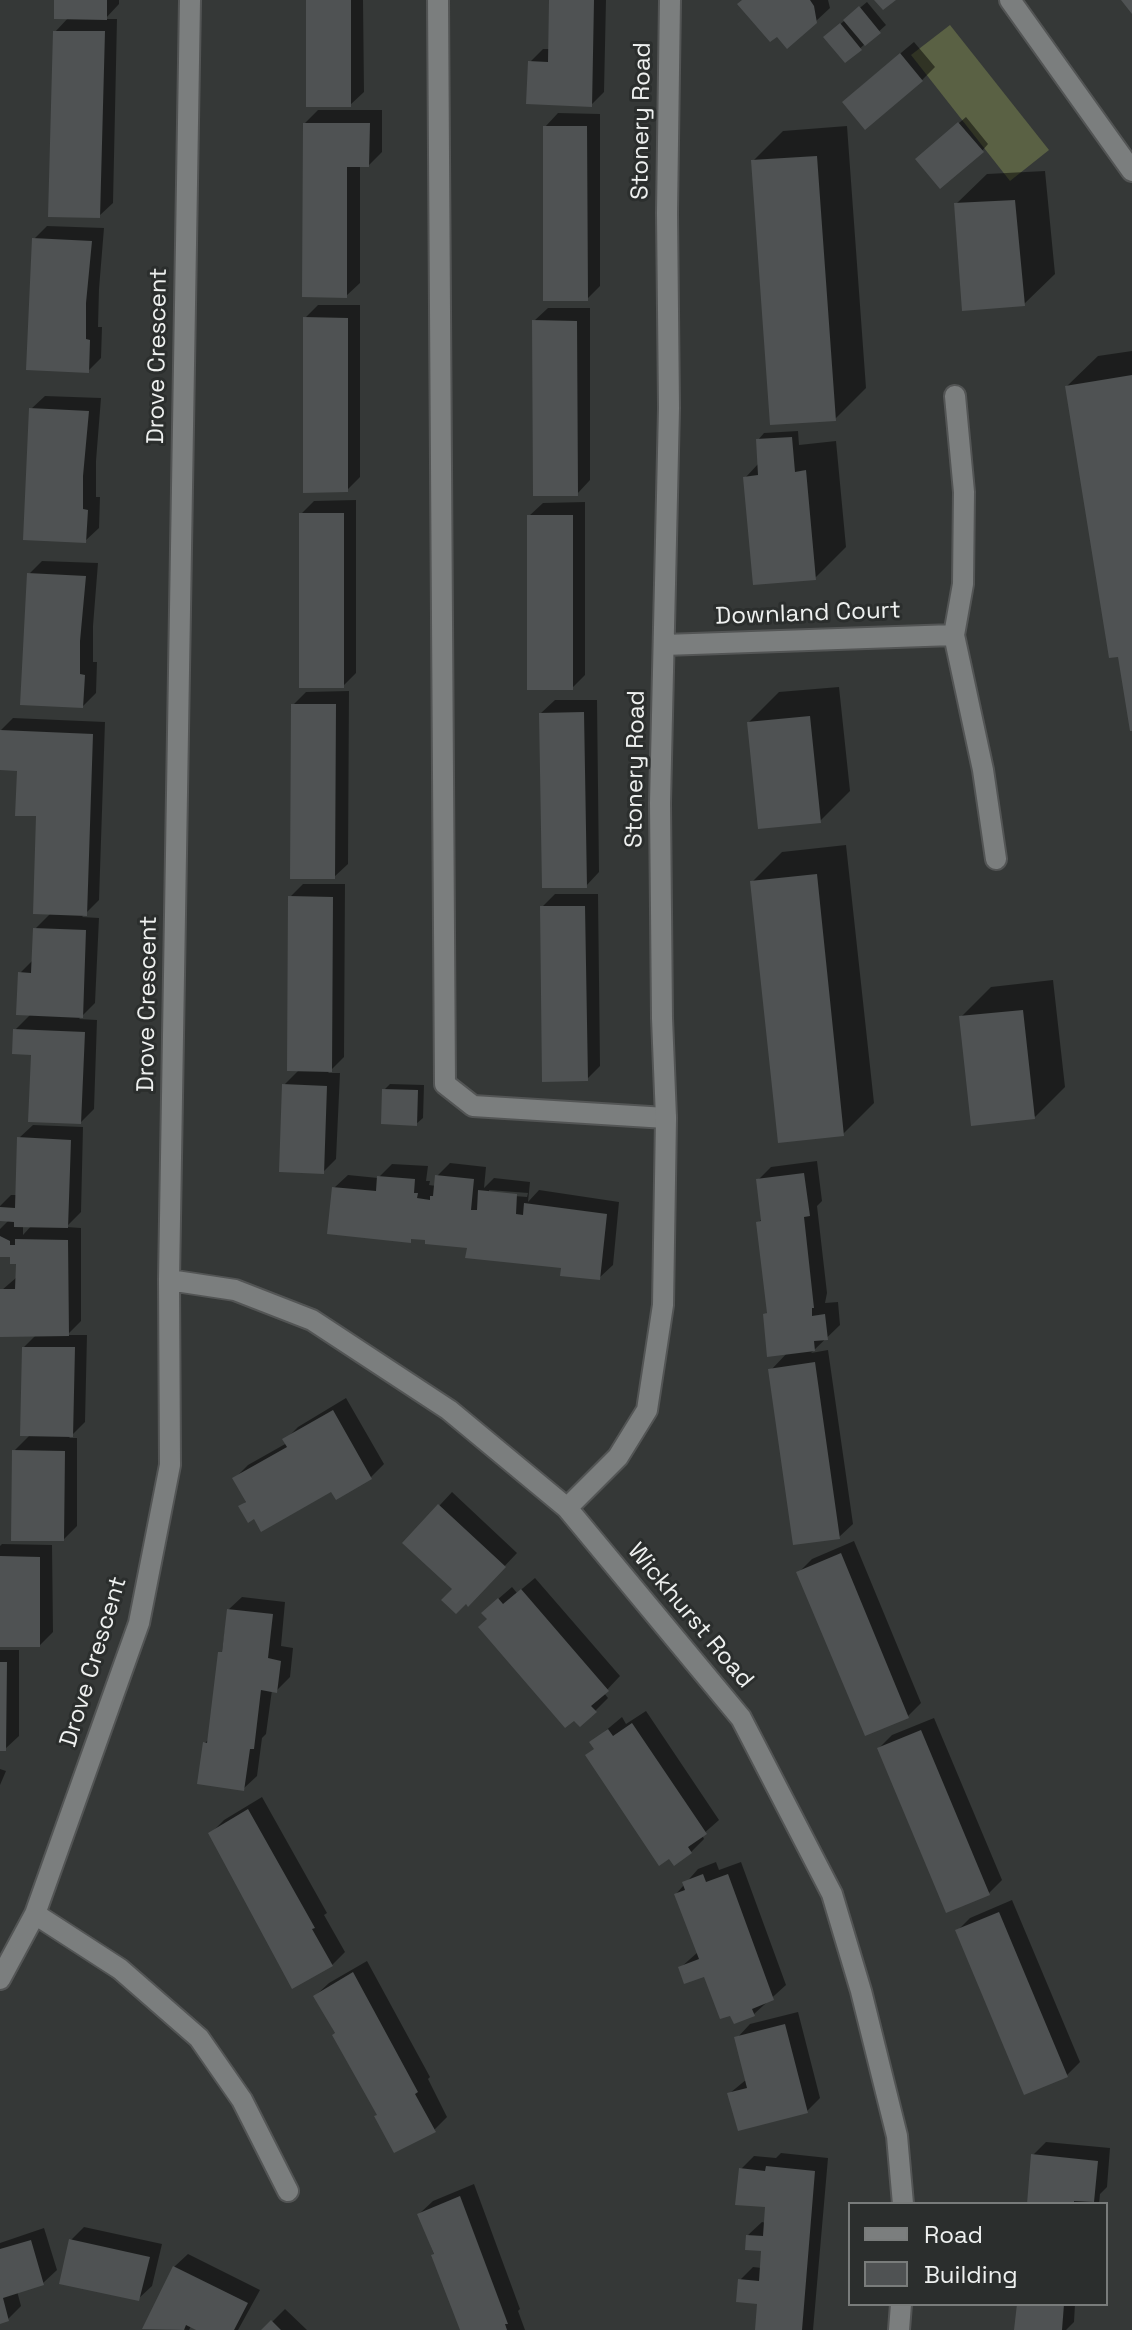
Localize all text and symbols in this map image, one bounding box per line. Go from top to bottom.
street label: Stonery Road [626,42,658,200]
street label: Drove Crescent [142,267,174,445]
street label: Downland Court [715,596,901,632]
street label: Stonery Road [620,690,652,848]
street label: Drove Crescent [132,915,164,1093]
street label: Wickhurst Road [621,1538,759,1694]
street label: Drove Crescent [54,1573,134,1751]
legend [848,2202,1108,2306]
text: Road [924,2219,983,2250]
text: Building [924,2259,1018,2290]

